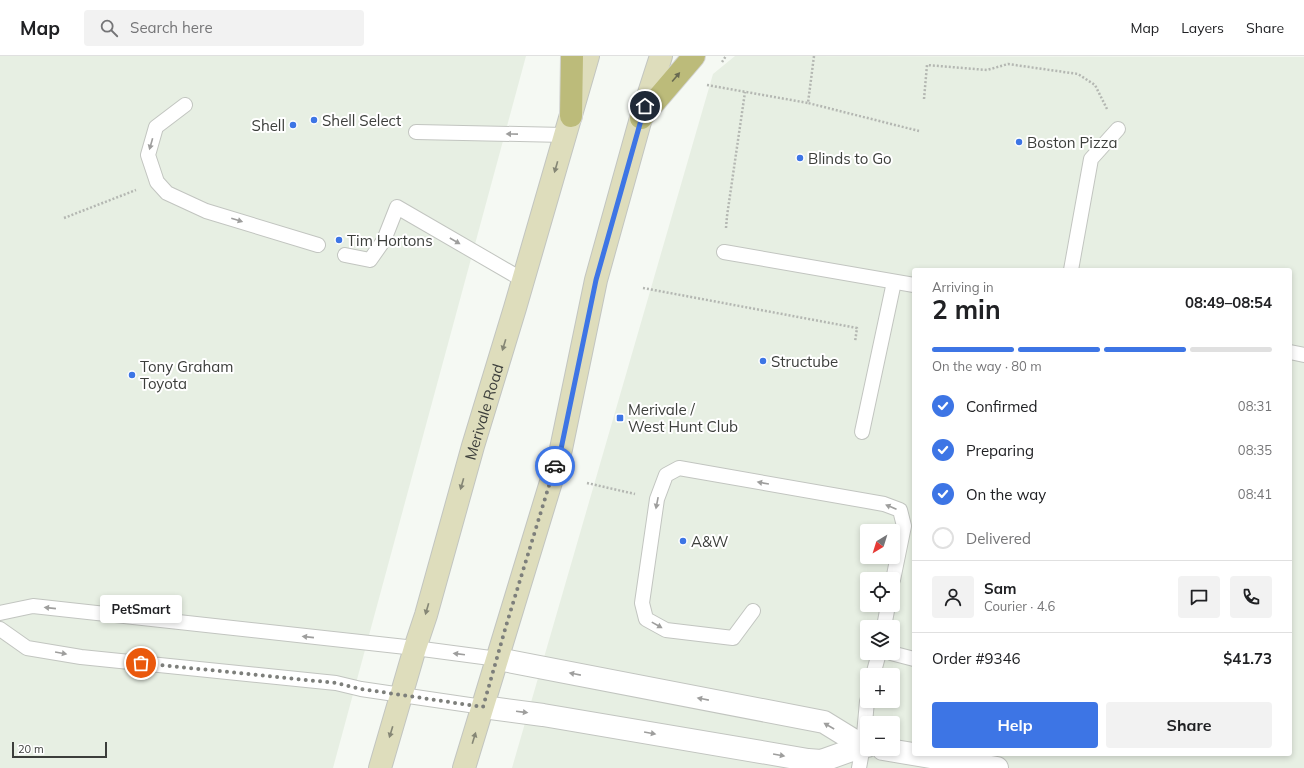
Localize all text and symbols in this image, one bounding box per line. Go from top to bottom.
search box [84,10,364,46]
text: Map [20,16,60,40]
icon: search [98,17,120,39]
text: Search here [130,18,213,37]
text: Map [1130,19,1159,37]
text: Layers [1181,19,1224,37]
text: Share [1246,19,1284,37]
one-way arrow [671,72,680,83]
pin [628,89,662,123]
icon: home [634,95,656,117]
place label: Shell Select [322,111,401,130]
marker: Shell Select [309,115,319,125]
place label: Shell [252,116,285,135]
marker: Shell [288,120,298,130]
one-way arrow [505,131,518,137]
place label: Boston Pizza [1027,133,1117,152]
one-way arrow [148,137,154,150]
marker: Boston Pizza [1014,137,1024,147]
place label: Blinds to Go [808,149,892,168]
marker: Blinds to Go [795,153,805,163]
one-way arrow [553,161,559,173]
one-way arrow [231,217,243,223]
place label: Tim Hortons [347,231,433,250]
marker: Tim Hortons [334,235,344,245]
one-way arrow [449,237,461,244]
text: Arriving in [932,279,994,295]
text: 2 min [932,293,1001,326]
text: 08:49–08:54 [1185,293,1272,312]
one-way arrow [501,340,507,352]
place label: Structube [771,352,838,371]
marker: Structube [758,356,768,366]
place label: Tony Graham Toyota [140,357,233,393]
text: On the way · 80 m [932,358,1042,374]
street label: Merivale Road [460,361,507,462]
marker: Tony Graham Toyota [127,370,137,380]
icon: check [932,395,954,417]
text: Confirmed [966,397,1037,416]
text: 08:31 [1238,398,1272,414]
place label: Merivale / West Hunt Club [628,400,738,436]
marker: Merivale / West Hunt Club [615,413,625,423]
icon: check [932,439,954,461]
text: Preparing [966,441,1034,460]
text: 08:35 [1238,442,1272,458]
courier [535,446,575,486]
icon: car [544,455,566,477]
one-way arrow [459,478,465,490]
one-way arrow [757,479,769,485]
icon: check [932,483,954,505]
text: On the way [966,485,1046,504]
text: 08:41 [1238,486,1272,502]
one-way arrow [653,497,659,509]
one-way arrow [884,503,896,509]
north arrow [860,524,900,564]
map controls [860,524,900,756]
text: Delivered [966,529,1031,548]
place label: A&W [691,532,729,551]
marker: A&W [678,536,688,546]
button: locate [860,572,900,612]
button: person [932,576,974,618]
button: chat [1178,576,1220,618]
button: phone [1230,576,1272,618]
text: Sam [984,579,1016,598]
callout: PetSmart [100,595,182,623]
text: Courier · 4.6 [984,598,1055,614]
text: PetSmart [112,601,170,617]
one-way arrow [424,603,430,615]
one-way arrow [44,605,56,611]
button: layers [860,620,900,660]
one-way arrow [651,622,663,629]
one-way arrow [302,633,314,640]
pin [124,646,158,680]
text: Order #9346 [932,649,1020,668]
text: $41.73 [1223,649,1272,668]
one-way arrow [55,651,67,657]
one-way arrow [453,651,465,657]
icon: bag [130,652,152,674]
button: + [860,668,900,708]
one-way arrow [569,671,581,677]
one-way arrow [696,695,709,701]
button: Help [932,702,1098,748]
button: Share [1106,702,1272,748]
one-way arrow [516,709,528,715]
button: − [860,716,900,756]
one-way arrow [823,722,835,729]
one-way arrow [388,726,394,738]
one-way arrow [644,730,656,736]
one-way arrow [471,731,477,743]
scale bar [12,740,107,759]
text: 20 m [18,742,44,756]
one-way arrow [772,752,785,758]

